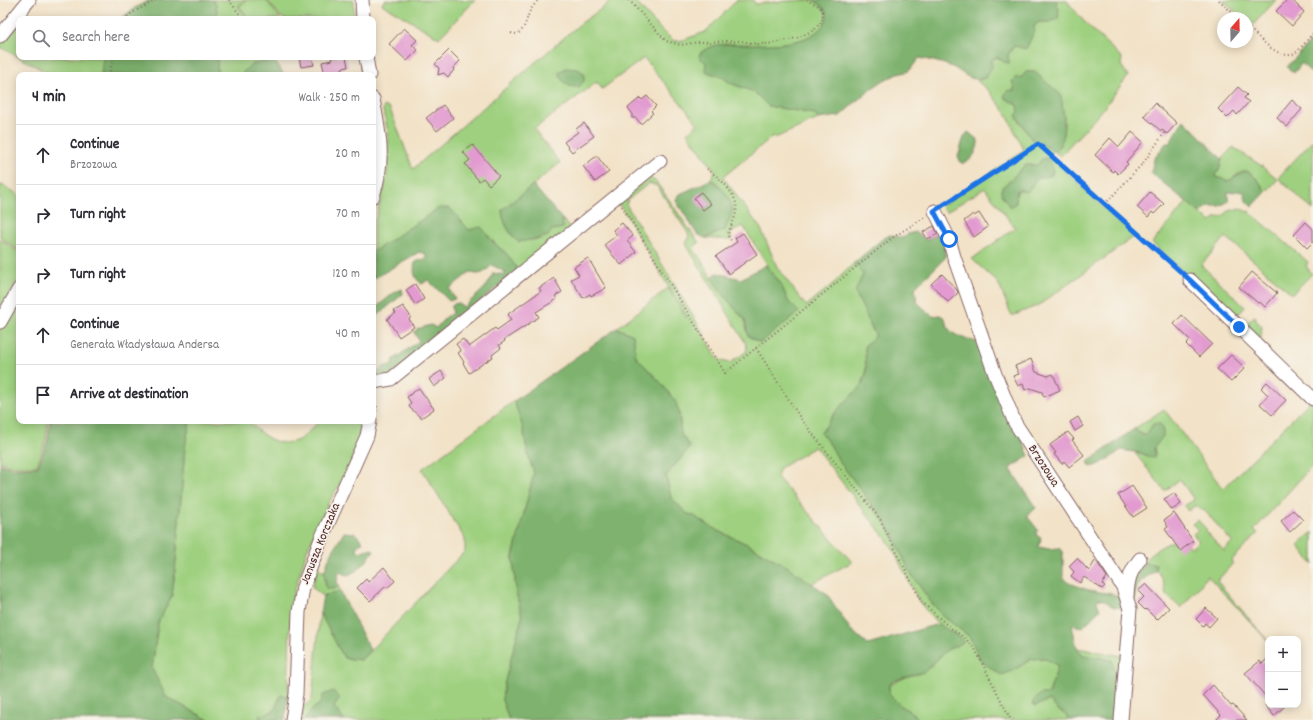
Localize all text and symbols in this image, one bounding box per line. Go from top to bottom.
north arrow [1217,12,1253,48]
search box [16,16,376,60]
icon: search [30,27,52,49]
text: Search here [62,27,130,49]
text: 4 min [32,86,66,110]
text: Walk · 250 m [298,89,360,108]
text: Continue [70,134,119,156]
icon: ahead [32,144,54,166]
text: 20 m [335,145,360,164]
text: Brzozowa [70,156,117,175]
icon: right [32,204,54,226]
text: Turn right [70,204,126,226]
text: 70 m [336,205,360,224]
route start [940,230,958,248]
icon: right [32,264,54,286]
text: Turn right [70,264,126,286]
text: 120 m [332,265,360,284]
text: Continue [70,314,119,336]
route end [1230,318,1248,336]
icon: ahead [32,324,54,346]
text: 40 m [336,325,360,344]
text: Generała Władysława Andersa [70,336,219,355]
icon: arrive [32,384,54,406]
text: Arrive at destination [70,384,188,406]
street label: Brzozowa [1022,441,1064,492]
street label: Janusza Korczaka [296,500,346,588]
map controls [1265,636,1301,708]
button: + [1265,636,1301,672]
button: − [1265,672,1301,708]

